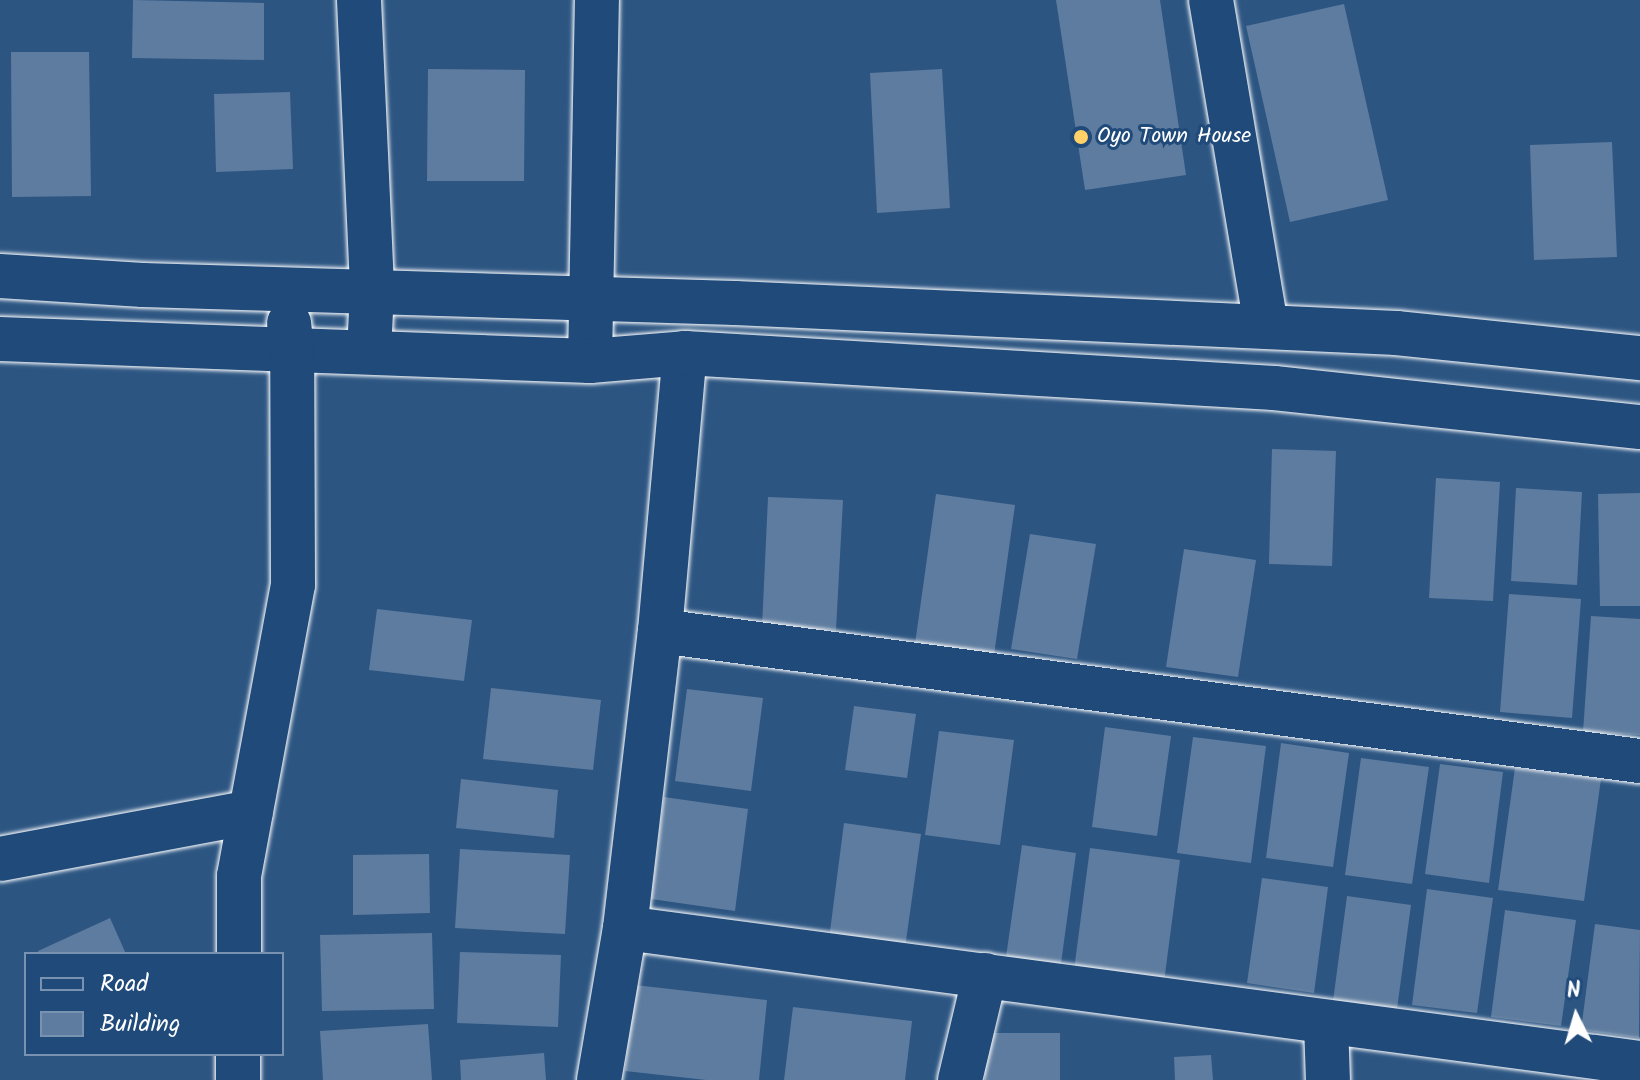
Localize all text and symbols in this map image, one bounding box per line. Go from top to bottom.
place label: Oyo Town House [1097,124,1251,150]
marker: Oyo Town House [1072,128,1090,146]
legend [24,952,284,1056]
text: Road [100,965,148,1004]
text: N [1565,974,1582,1010]
north arrow [1536,976,1616,1056]
text: Building [100,1005,180,1044]

